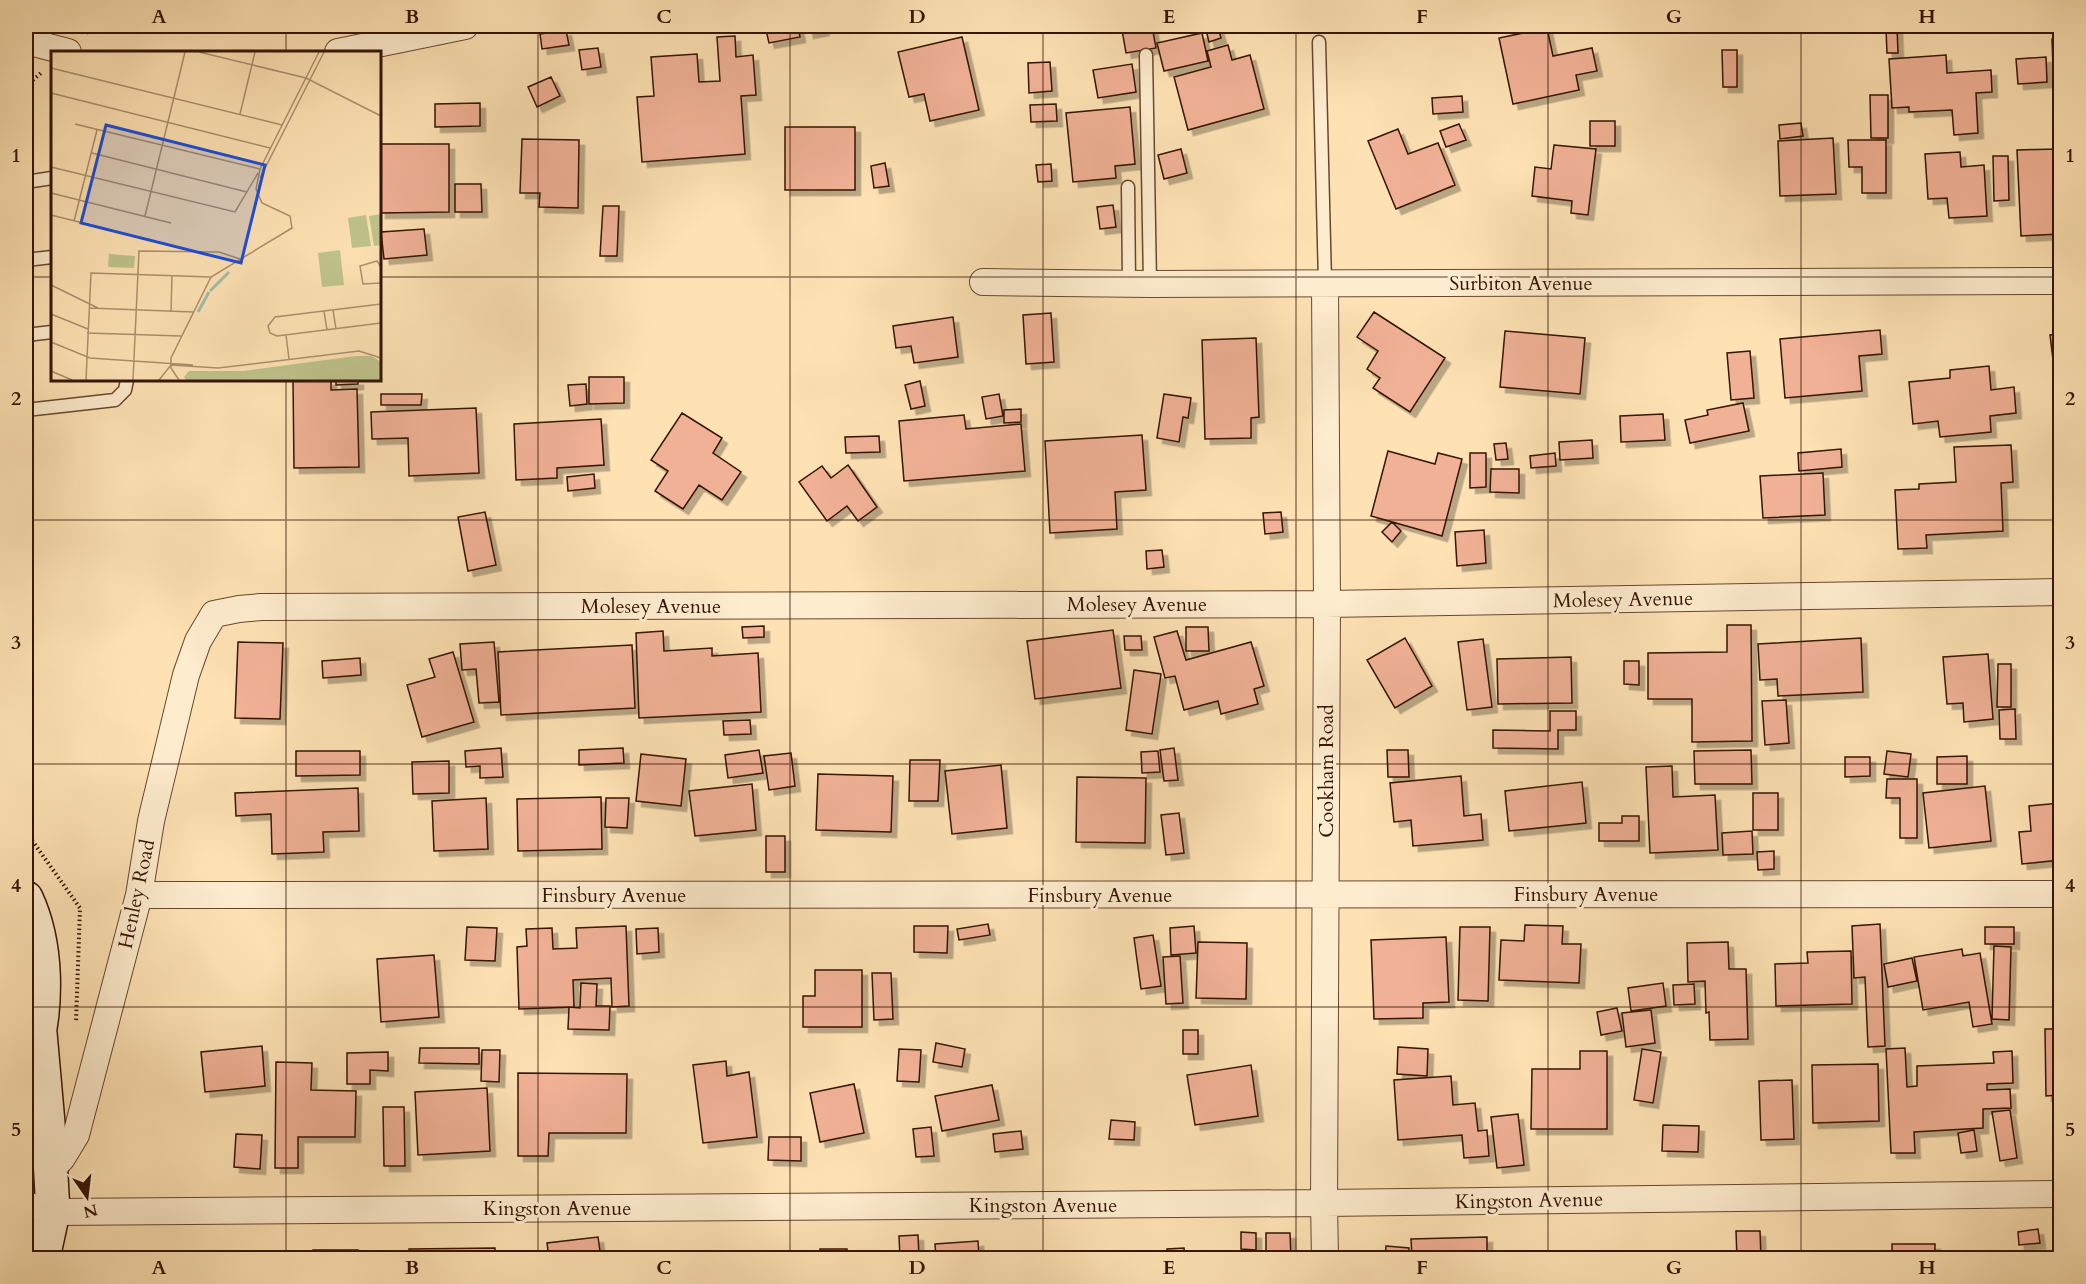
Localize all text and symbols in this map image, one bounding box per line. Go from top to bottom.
text: A [151,3,167,30]
text: B [405,3,419,30]
text: C [656,3,672,30]
text: D [908,3,926,30]
text: E [1163,3,1175,30]
text: F [1416,3,1428,30]
text: G [1666,3,1682,30]
text: H [1918,3,1936,30]
inset map [51,51,381,381]
text: 1 [11,142,21,169]
text: 1 [2065,142,2075,169]
street label: Surbiton Avenue [1449,270,1593,297]
text: 2 [11,385,21,412]
text: 2 [2065,385,2075,412]
street label: Molesey Avenue [1553,585,1693,614]
street label: Molesey Avenue [1067,591,1207,618]
street label: Molesey Avenue [581,593,721,620]
text: 3 [11,629,21,656]
text: 3 [2065,629,2075,656]
street label: Cookham Road [1313,704,1340,838]
street label: Henley Road [112,837,161,951]
text: 4 [11,872,21,899]
text: 4 [2065,872,2075,899]
street label: Finsbury Avenue [1514,881,1658,908]
street label: Finsbury Avenue [542,882,686,909]
street label: Finsbury Avenue [1028,882,1172,909]
text: 5 [11,1116,21,1143]
text: 5 [2065,1116,2075,1143]
north arrow [57,1167,117,1227]
street label: Kingston Avenue [1455,1186,1603,1215]
street label: Kingston Avenue [969,1192,1117,1219]
street label: Kingston Avenue [483,1195,631,1222]
text: N [81,1198,100,1223]
text: A [151,1254,167,1281]
text: B [405,1254,419,1281]
text: C [656,1254,672,1281]
text: D [908,1254,926,1281]
text: E [1163,1254,1175,1281]
text: F [1416,1254,1428,1281]
text: G [1666,1254,1682,1281]
text: H [1918,1254,1936,1281]

